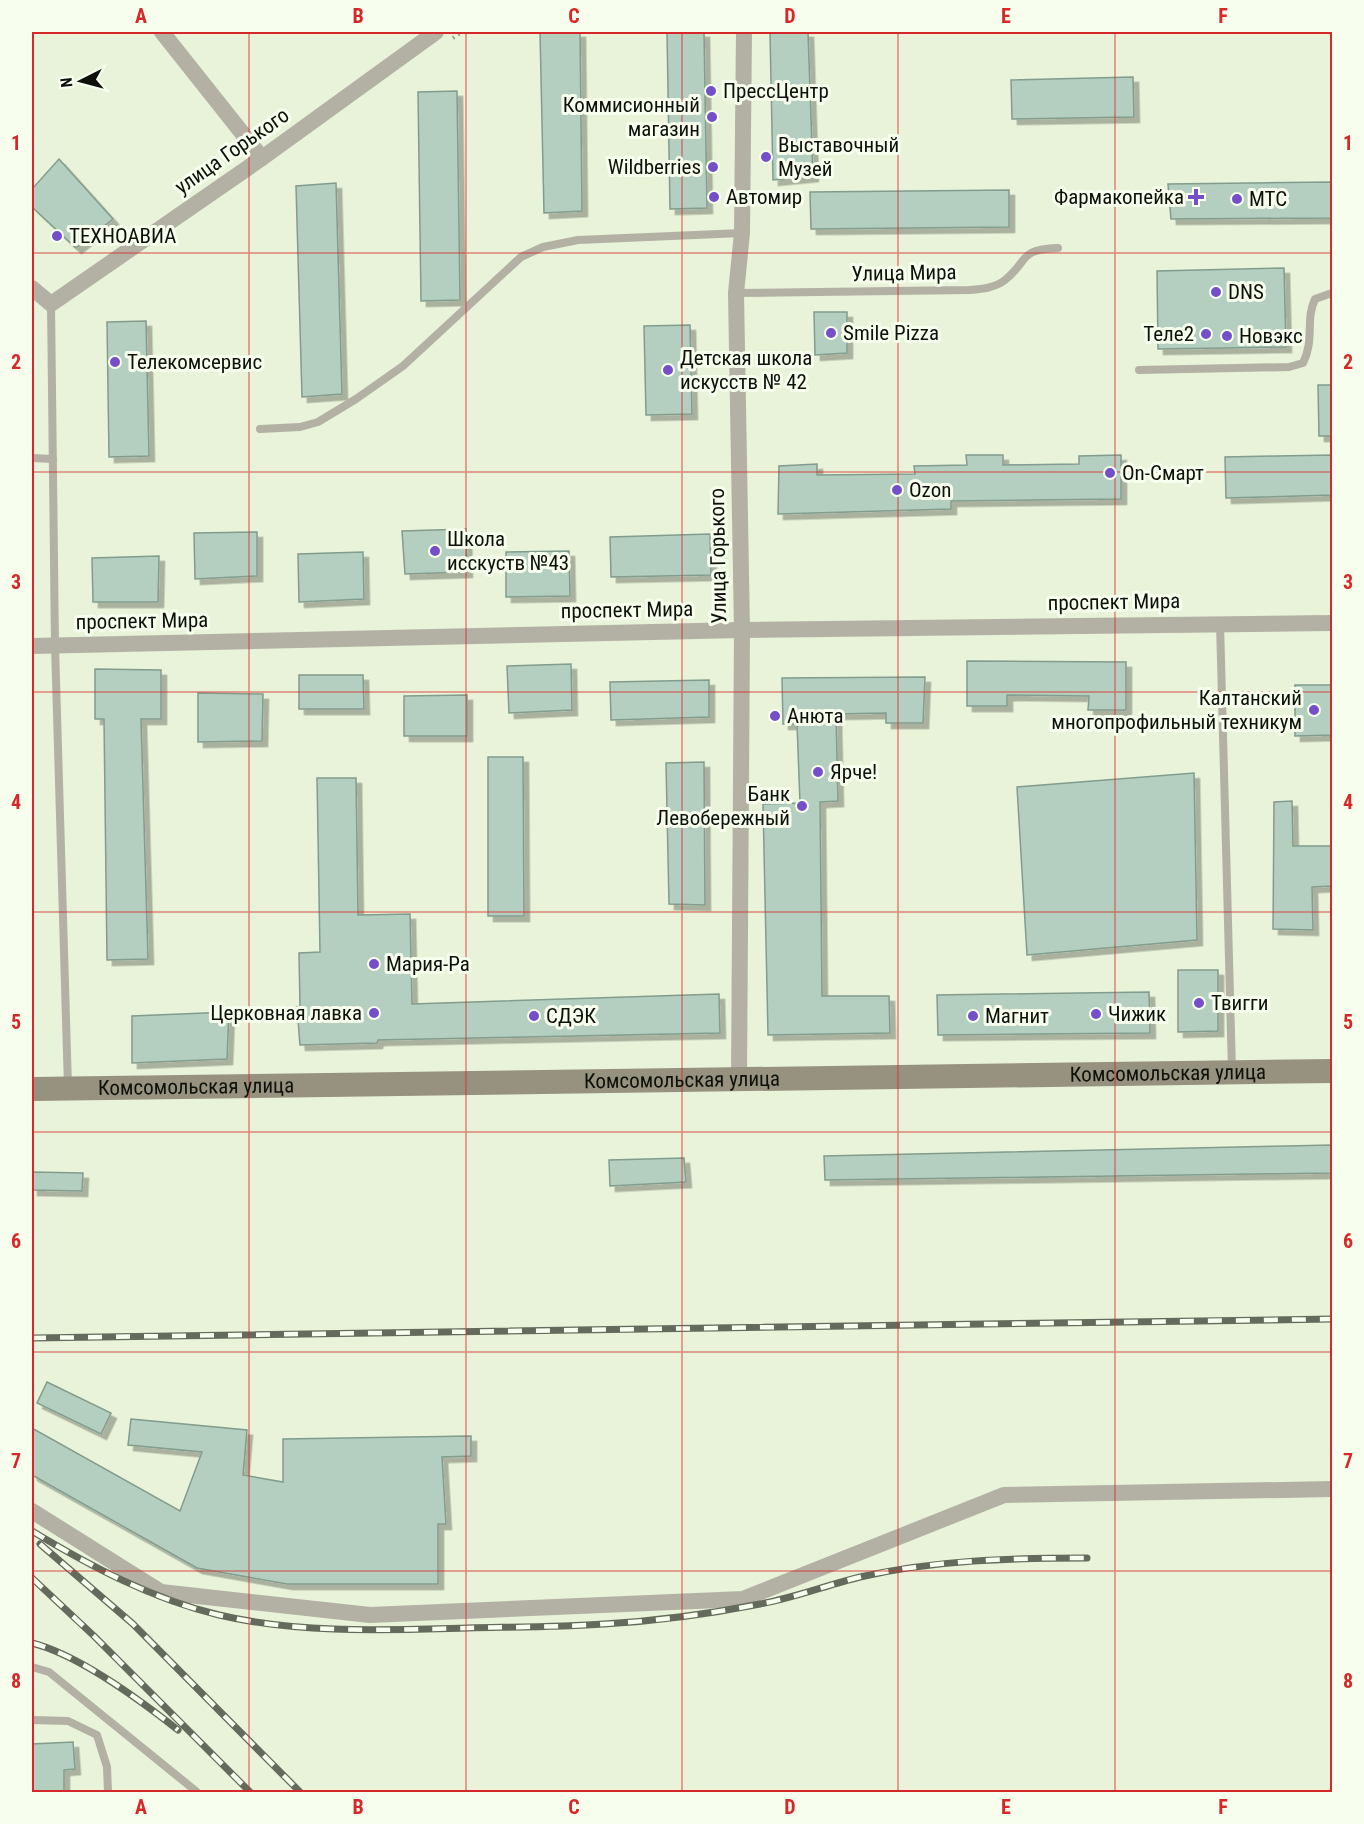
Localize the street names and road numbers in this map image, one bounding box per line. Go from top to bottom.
street label: улица Горького [170,103,294,199]
street label: Улица Мира [851,260,957,286]
street label: Улица Горького [705,488,731,624]
street label: проспект Мира [1047,589,1181,615]
street label: проспект Мира [560,597,694,623]
street label: проспект Мира [75,608,209,634]
street label: Комсомольская улица [1070,1060,1266,1087]
street label: Комсомольская улица [584,1067,780,1093]
street label: Комсомольская улица [98,1073,294,1100]

